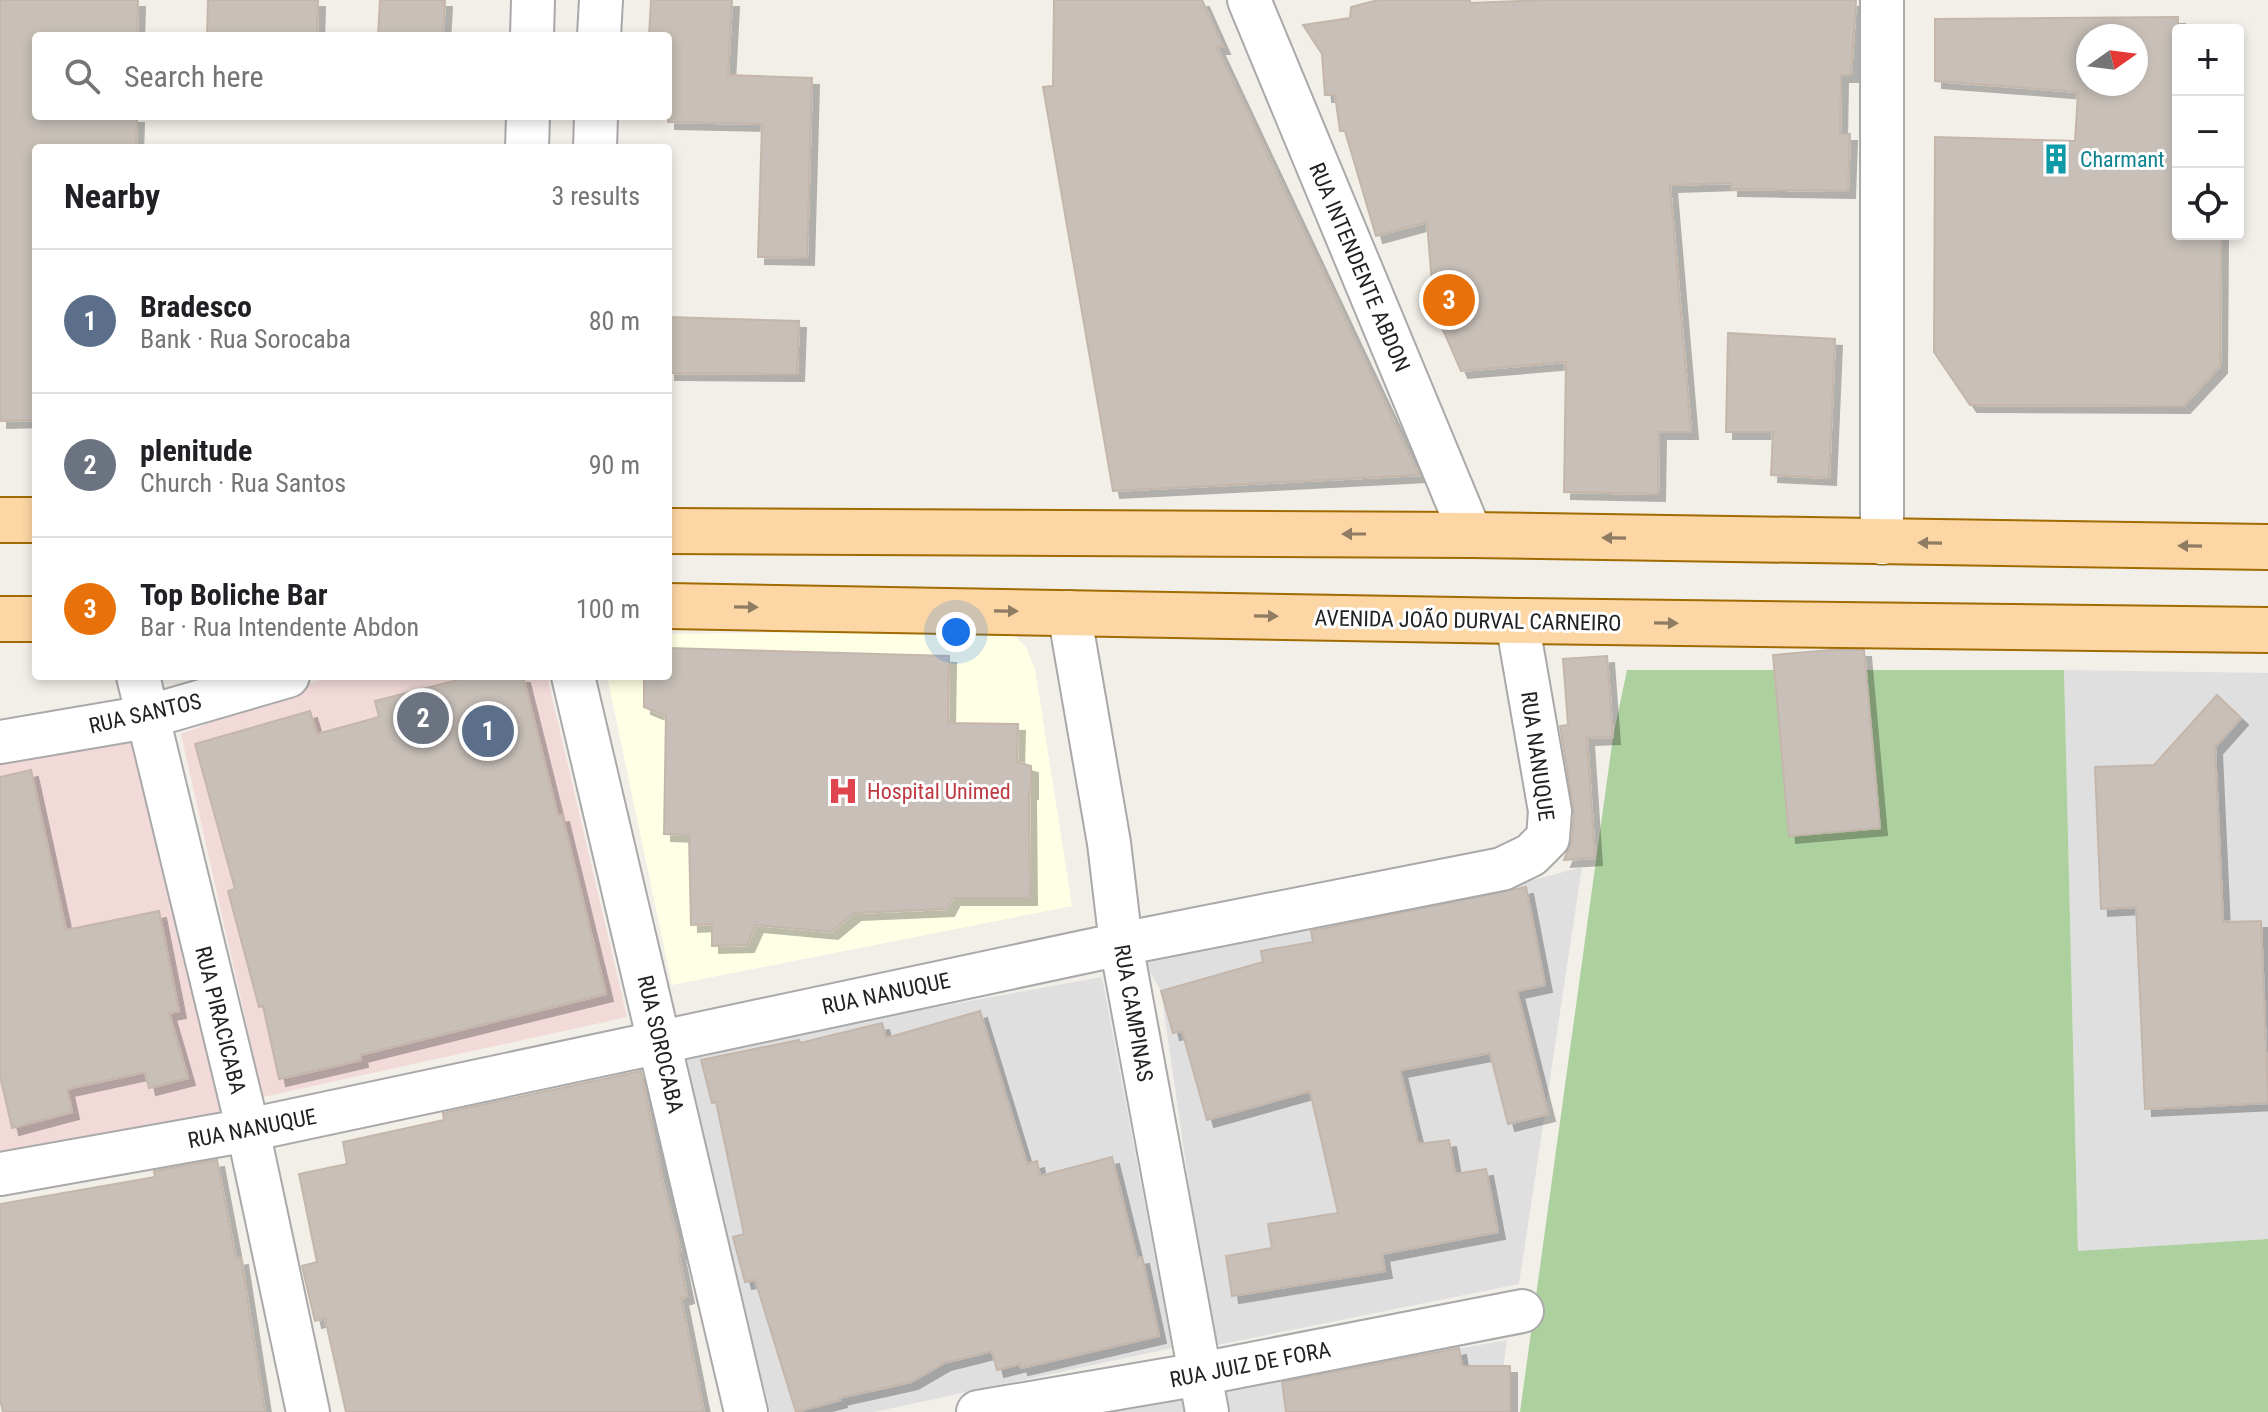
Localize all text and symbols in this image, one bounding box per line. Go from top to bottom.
north arrow [2076,24,2148,96]
map controls [2172,24,2244,240]
button: + [2172,24,2244,96]
search box [32,32,672,120]
icon: search [60,54,104,98]
text: Search here [124,59,264,94]
button: − [2172,96,2244,168]
building icon: Charmant [2039,142,2073,176]
place label: Charmant [2080,147,2165,172]
street label: RUA INTENDENTE ABDON [1304,159,1415,376]
button: locate [2172,168,2244,240]
text: Nearby [64,176,160,216]
text: 3 results [551,181,640,211]
pin: 3 [1423,270,1475,330]
text: Bradesco [140,289,252,324]
text: 1 [83,306,97,336]
text: 80 m [589,306,640,336]
text: Bank · Rua Sorocaba [140,324,351,354]
text: plenitude [140,433,252,468]
text: 2 [83,450,97,480]
text: 90 m [589,450,640,480]
text: Church · Rua Santos [140,468,346,498]
one-way arrow [1341,528,1366,540]
one-way arrow [1601,531,1626,544]
one-way arrow [1917,537,1942,549]
one-way arrow [2177,540,2202,552]
text: Top Boliche Bar [140,577,328,612]
text: 3 [83,594,97,624]
text: 100 m [576,594,640,624]
one-way arrow [734,601,759,613]
one-way arrow [994,605,1019,617]
street label: AVENIDA JOÃO DURVAL CARNEIRO [1314,605,1621,636]
one-way arrow [1254,610,1279,622]
text: Bar · Rua Intendente Abdon [140,612,419,642]
your location [936,612,976,652]
one-way arrow [1654,617,1679,629]
street label: RUA SANTOS [86,688,204,739]
pin: 2 [397,688,449,748]
street label: RUA NANUQUE [1516,690,1559,823]
pin: 1 [462,701,514,761]
hospital icon: Hospital Unimed [826,774,860,808]
place label: Hospital Unimed [867,779,1011,804]
street label: RUA CAMPINAS [1109,943,1158,1084]
street label: RUA PIRACICABA [190,944,251,1097]
street label: RUA NANUQUE [820,968,953,1019]
street label: RUA SOROCABA [632,973,689,1116]
street label: RUA NANUQUE [186,1104,319,1153]
street label: RUA JUIZ DE FORA [1168,1337,1333,1392]

